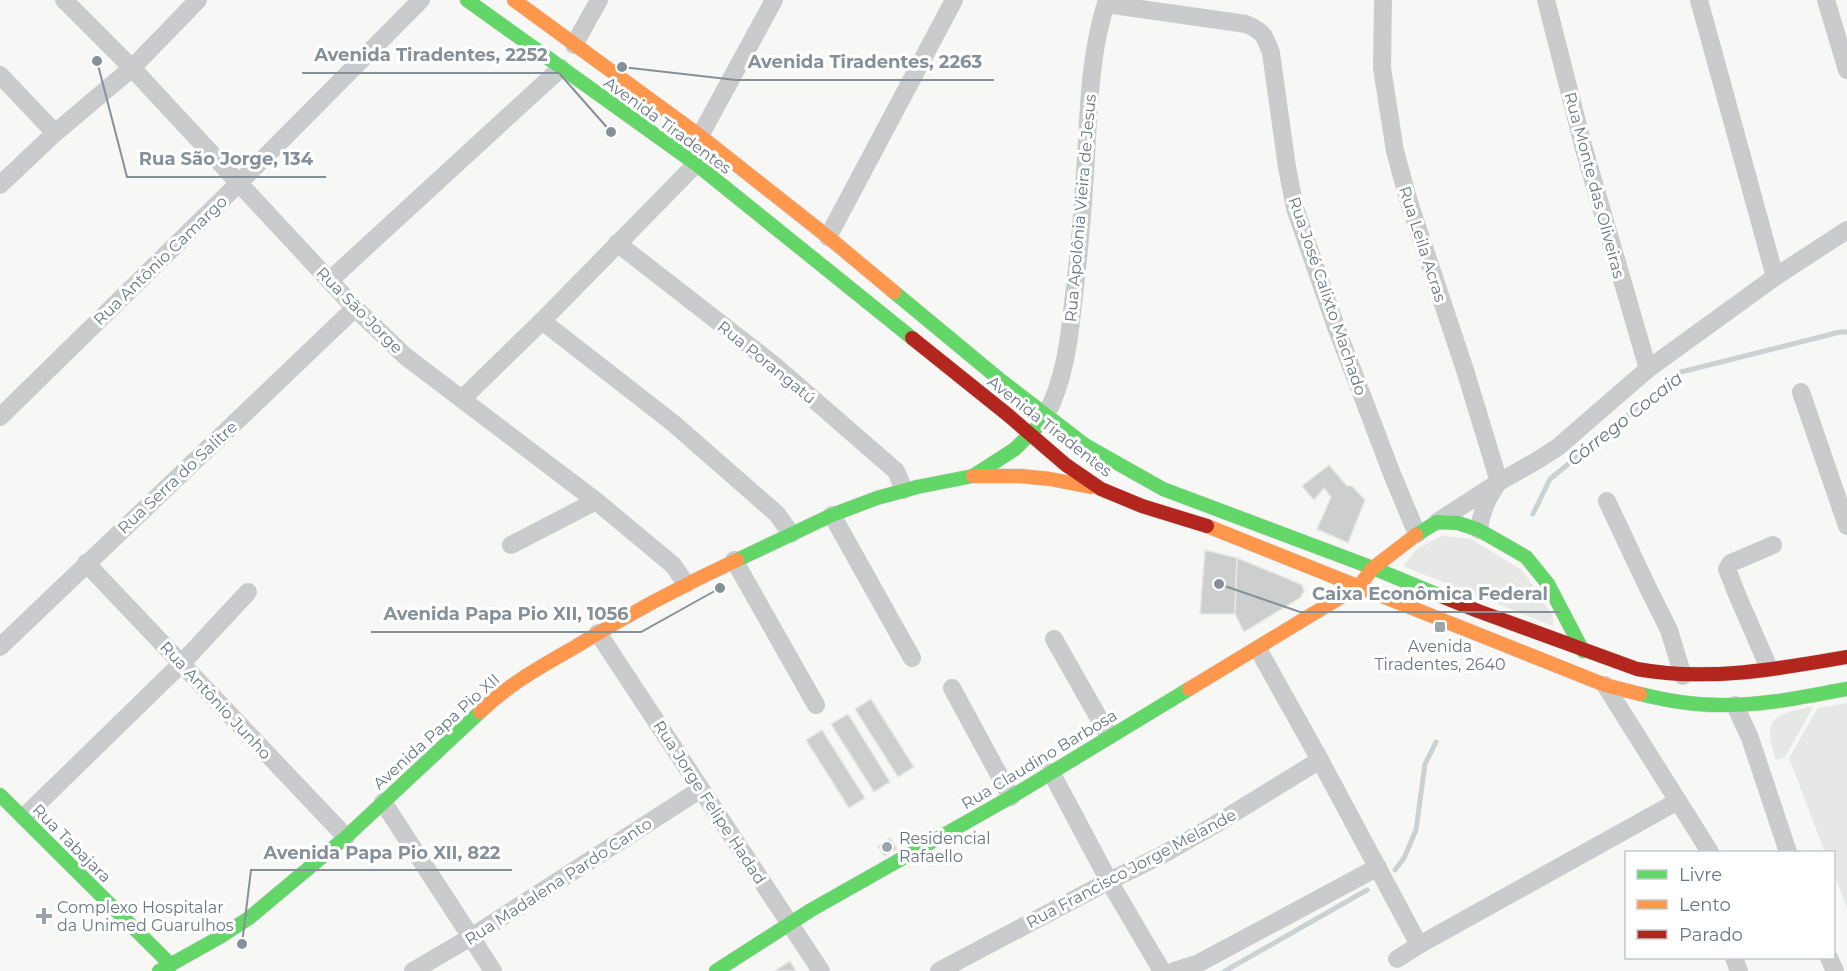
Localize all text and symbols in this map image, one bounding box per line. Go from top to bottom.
callout: Avenida Tiradentes, 2252 [302,37,559,73]
text: Avenida Tiradentes, 2252 [313,44,548,66]
callout: Avenida Tiradentes, 2263 [736,44,994,80]
text: Avenida Tiradentes, 2263 [747,51,982,73]
street label: Avenida Tiradentes [600,73,735,178]
street label: Rua Monte das Oliveiras [1561,90,1629,280]
street label: Rua Apolônia Vieira de Jesus [1061,93,1100,323]
callout: Rua São Jorge, 134 [127,141,326,177]
text: Rua São Jorge, 134 [139,148,314,170]
street label: Rua Leila Acras [1395,184,1450,305]
street label: Rua Antônio Camargo [90,192,231,329]
street label: Rua José Calixto Machado [1285,194,1370,398]
street label: Rua São Jorge [313,263,407,357]
street label: Rua Porangatú [714,317,820,408]
water label: Córrego Cocaia [1563,367,1687,471]
street label: Avenida Tiradentes [984,372,1116,481]
street label: Rua Serra do Salitre [114,417,241,538]
callout: Caixa Econômica Federal [1300,576,1560,612]
text: Caixa Econômica Federal [1312,583,1548,605]
callout: Avenida Papa Pio XII, 1056 [371,596,641,632]
text: Avenida Papa Pio XII, 1056 [382,603,629,625]
marker: Avenida Tiradentes, 2640 [1433,620,1447,634]
street label: Rua Antônio Junho [156,637,275,763]
place label: Avenida Tiradentes, 2640 [1374,637,1506,674]
street label: Avenida Papa Pio XII [369,670,504,793]
street label: Rua Claudino Barbosa [958,705,1120,813]
street label: Rua Jorge Felipe Hadad [649,717,770,888]
street label: Rua Tabajara [28,800,115,887]
street label: Rua Francisco Jorge Melande [1023,805,1239,932]
street label: Rua Madalena Pardo Canto [461,814,655,949]
place label: Residencial Rafaello [899,829,991,866]
callout: Avenida Papa Pio XII, 822 [251,834,512,870]
marker: Residencial Rafaello [880,840,894,854]
text: Avenida Papa Pio XII, 822 [263,842,501,864]
legend [1625,851,1835,959]
text: Livre [1679,864,1722,886]
text: Lento [1679,894,1731,916]
place label: Complexo Hospitalar da Unimed Guarulhos [57,898,234,935]
marker: Complexo Hospitalar da Unimed Guarulhos [35,907,53,925]
text: Parado [1679,924,1743,946]

